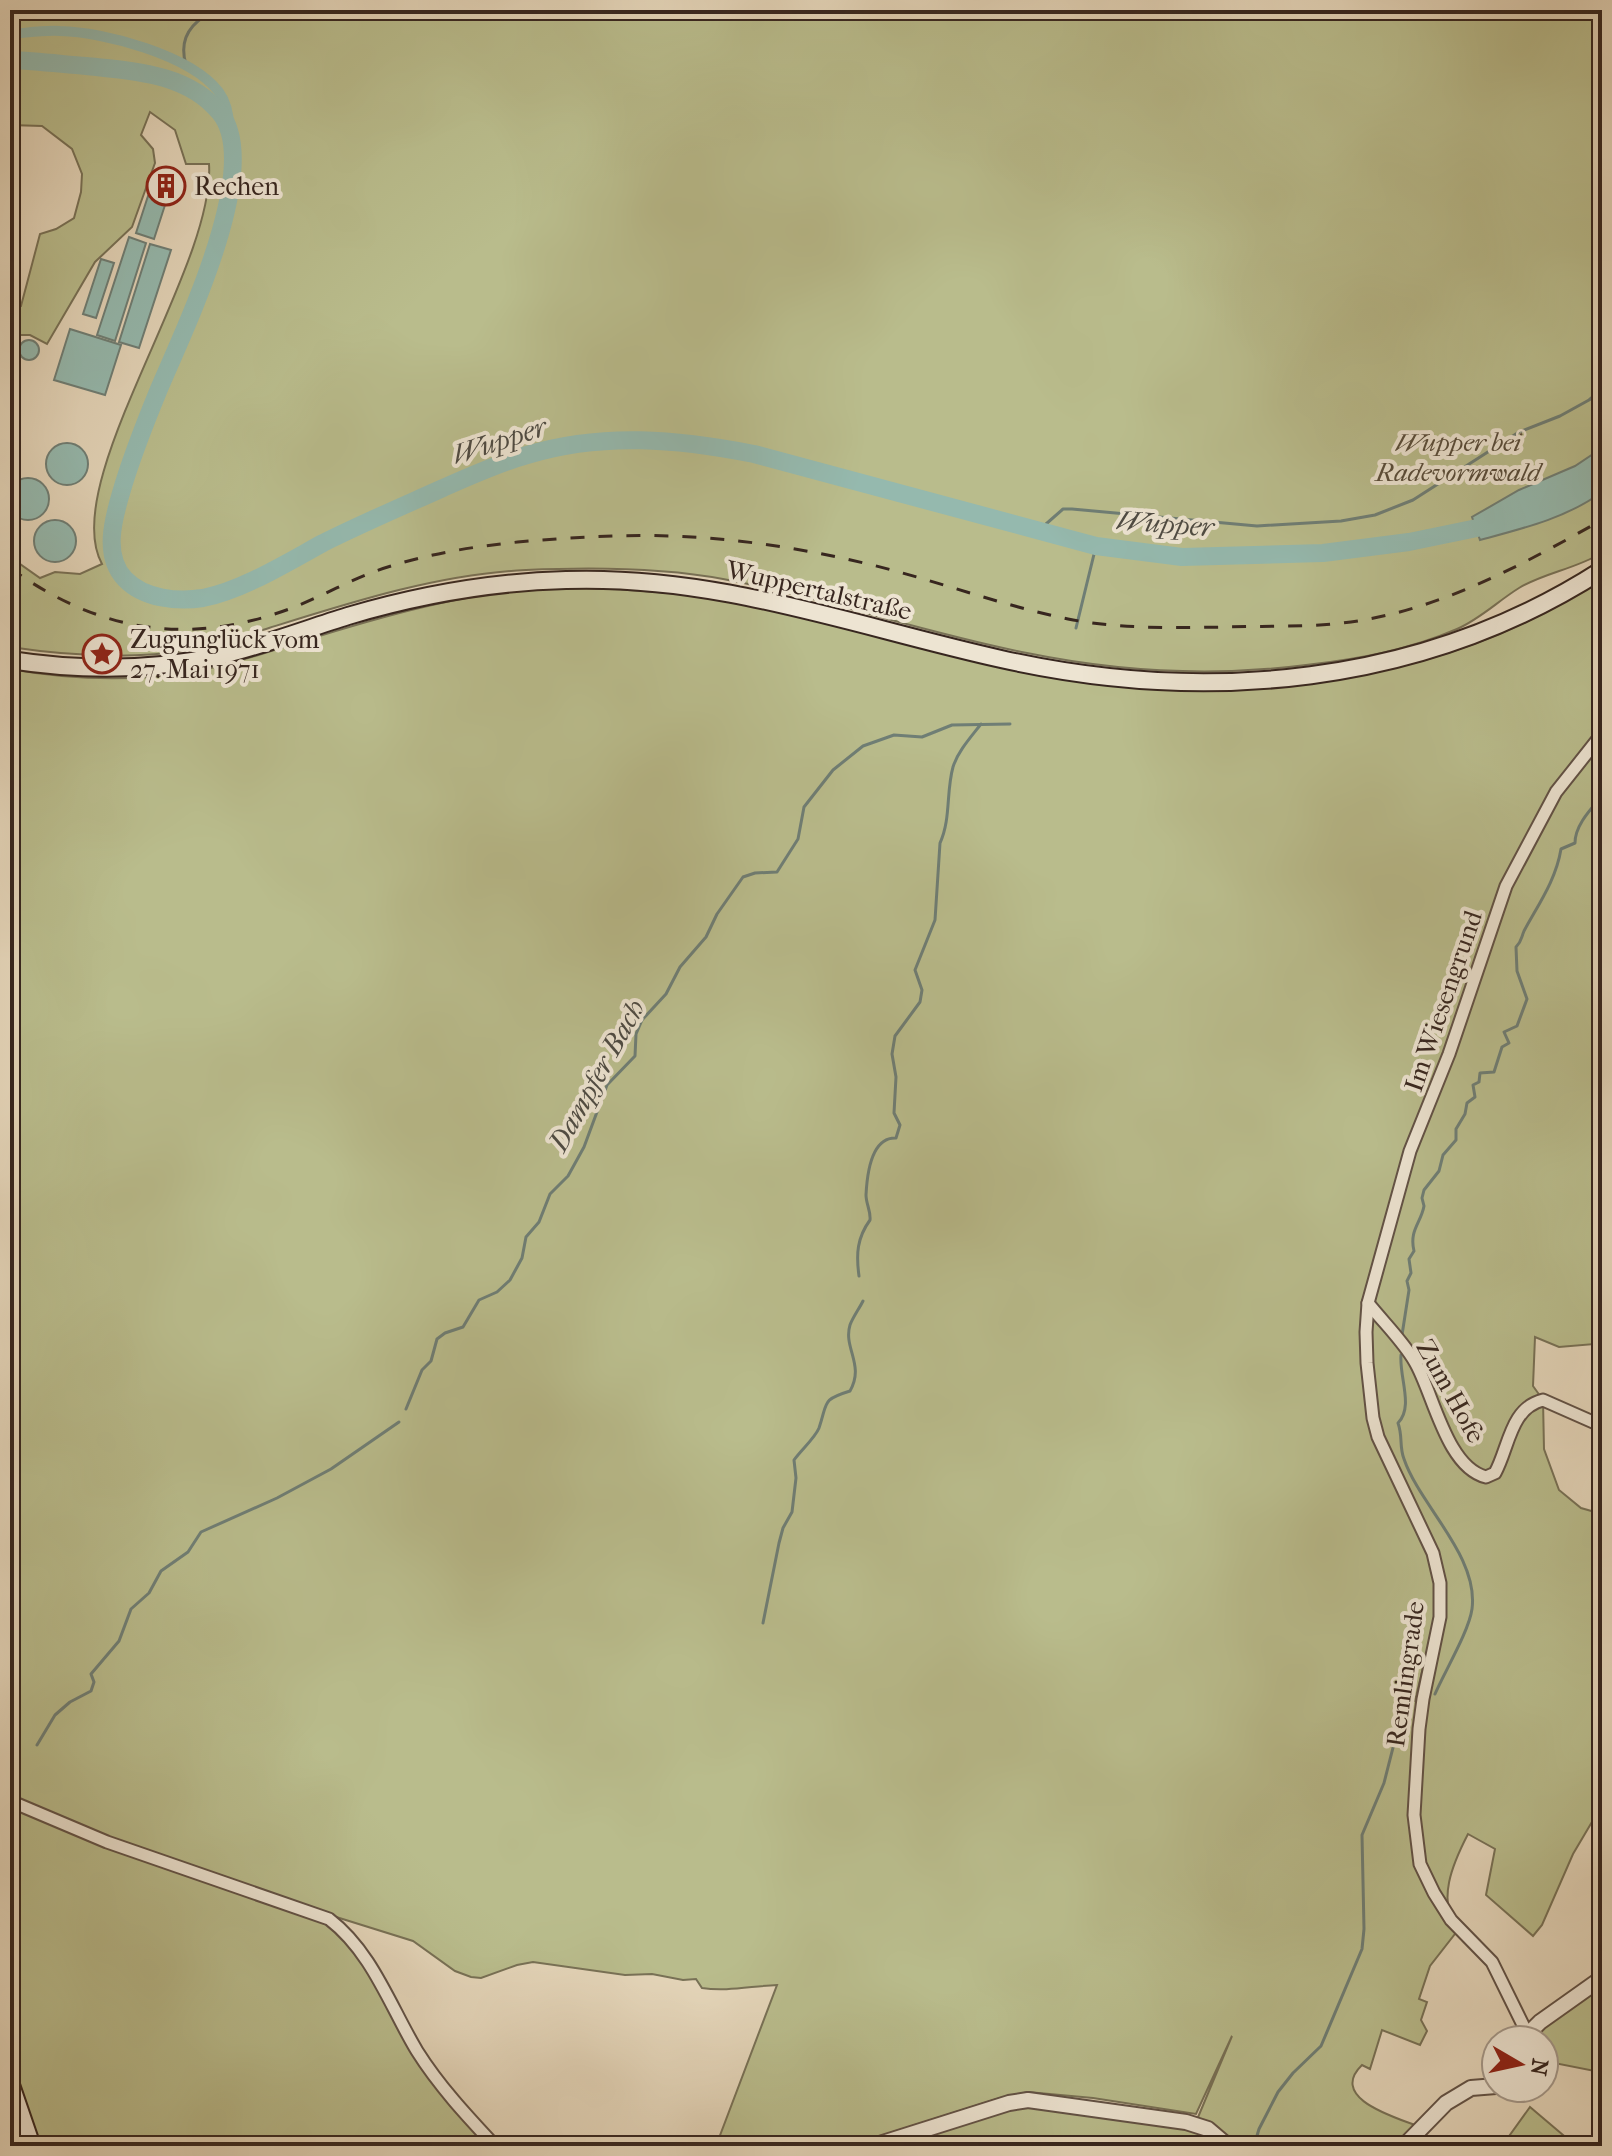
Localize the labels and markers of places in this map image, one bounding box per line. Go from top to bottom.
building icon: Rechen [145,165,187,207]
place label: Rechen [194,171,279,202]
place label: Zugunglück vom 27. Mai 1971 [130,624,320,685]
place icon: Zugunglück vom 27. Mai 1971 [81,633,123,675]

